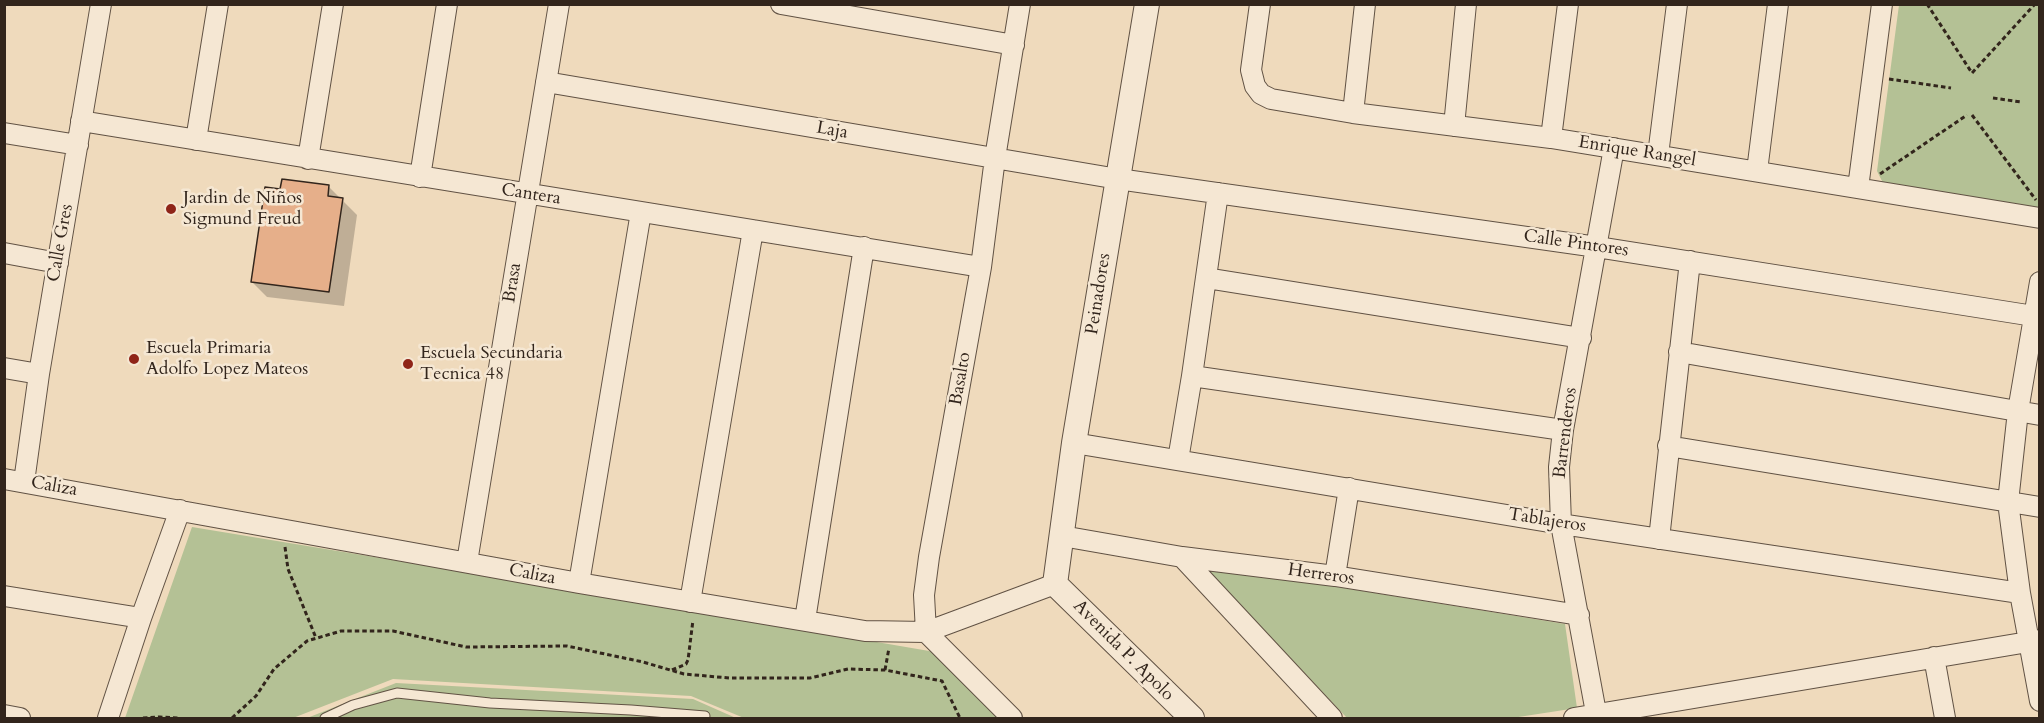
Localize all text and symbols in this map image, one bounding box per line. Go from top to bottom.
street label: Laja [815,118,849,144]
street label: Enrique Rangel [1577,132,1697,172]
street label: Cantera [500,180,562,210]
place label: Jardin de Niños Sigmund Freud [183,188,302,230]
street label: Calle Gres [44,202,78,284]
marker: Jardin de Niños Sigmund Freud [164,202,178,216]
street label: Calle Pintores [1522,226,1630,262]
street label: Peinadores [1082,252,1116,336]
street label: Brasa [499,261,527,305]
place label: Escuela Primaria Adolfo Lopez Mateos [146,338,308,380]
place label: Escuela Secundaria Tecnica 48 [420,343,563,386]
street label: Basalto [946,351,976,407]
marker: Escuela Primaria Adolfo Lopez Mateos [127,352,141,366]
marker: Escuela Secundaria Tecnica 48 [401,357,415,371]
street label: Barrenderos [1550,386,1582,480]
street label: Caliza [29,472,79,502]
street label: Tablajeros [1507,504,1587,538]
street label: Caliza [507,560,557,590]
street label: Herreros [1286,560,1356,590]
street label: Avenida P. Apolo [1068,596,1178,706]

